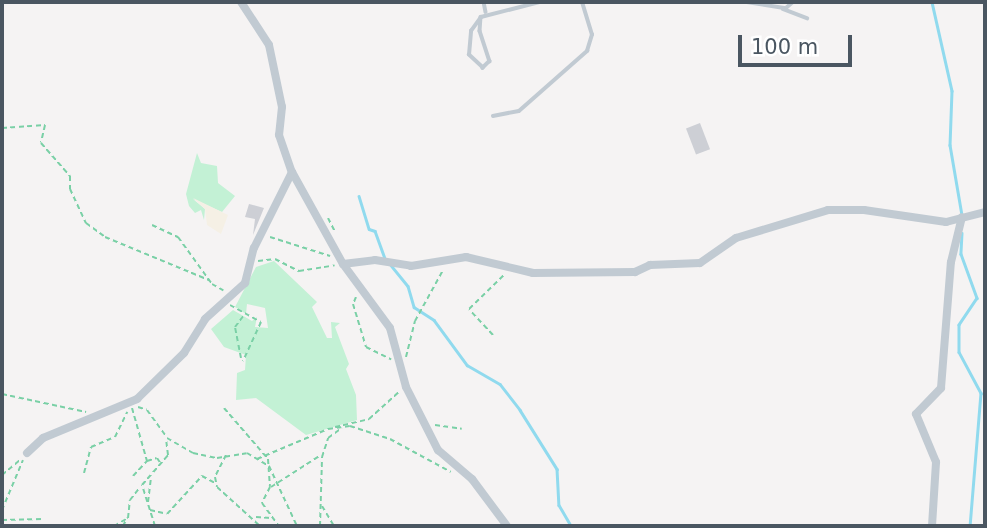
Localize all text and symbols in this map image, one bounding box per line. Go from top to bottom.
scale bar [742,21,856,65]
text: 100 m [751,35,818,59]

